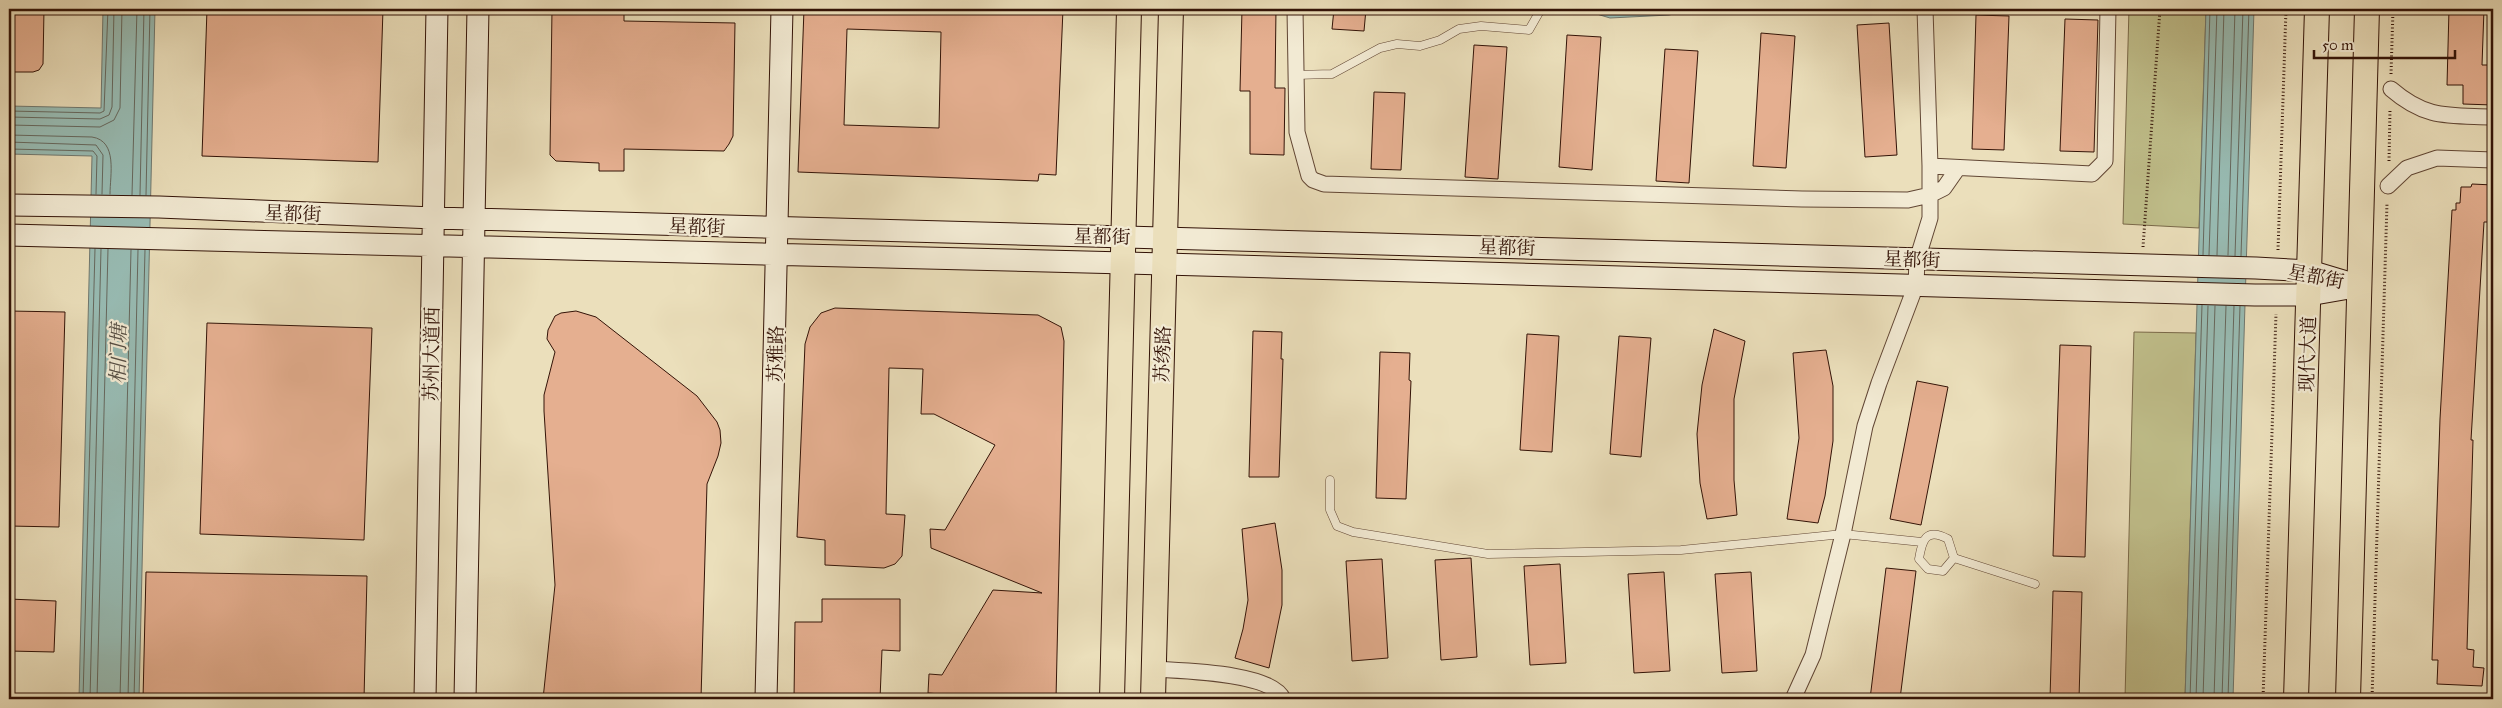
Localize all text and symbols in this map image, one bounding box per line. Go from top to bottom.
scale bar [2314,28,2456,60]
text: 50 m [2322,36,2354,54]
street label: 星都街 [264,201,322,226]
street label: 星都街 [668,214,726,239]
street label: 星都街 [1073,225,1131,248]
street label: 星都街 [1478,235,1536,260]
street label: 星都街 [1883,247,1941,272]
street label: 星都街 [2286,260,2346,293]
street label: 苏州大道西 [419,306,444,402]
street label: 现代大道 [2295,316,2320,392]
water label: 相门塘 [105,321,131,384]
street label: 苏雅路 [764,325,787,383]
street label: 苏绣路 [1150,325,1175,383]

